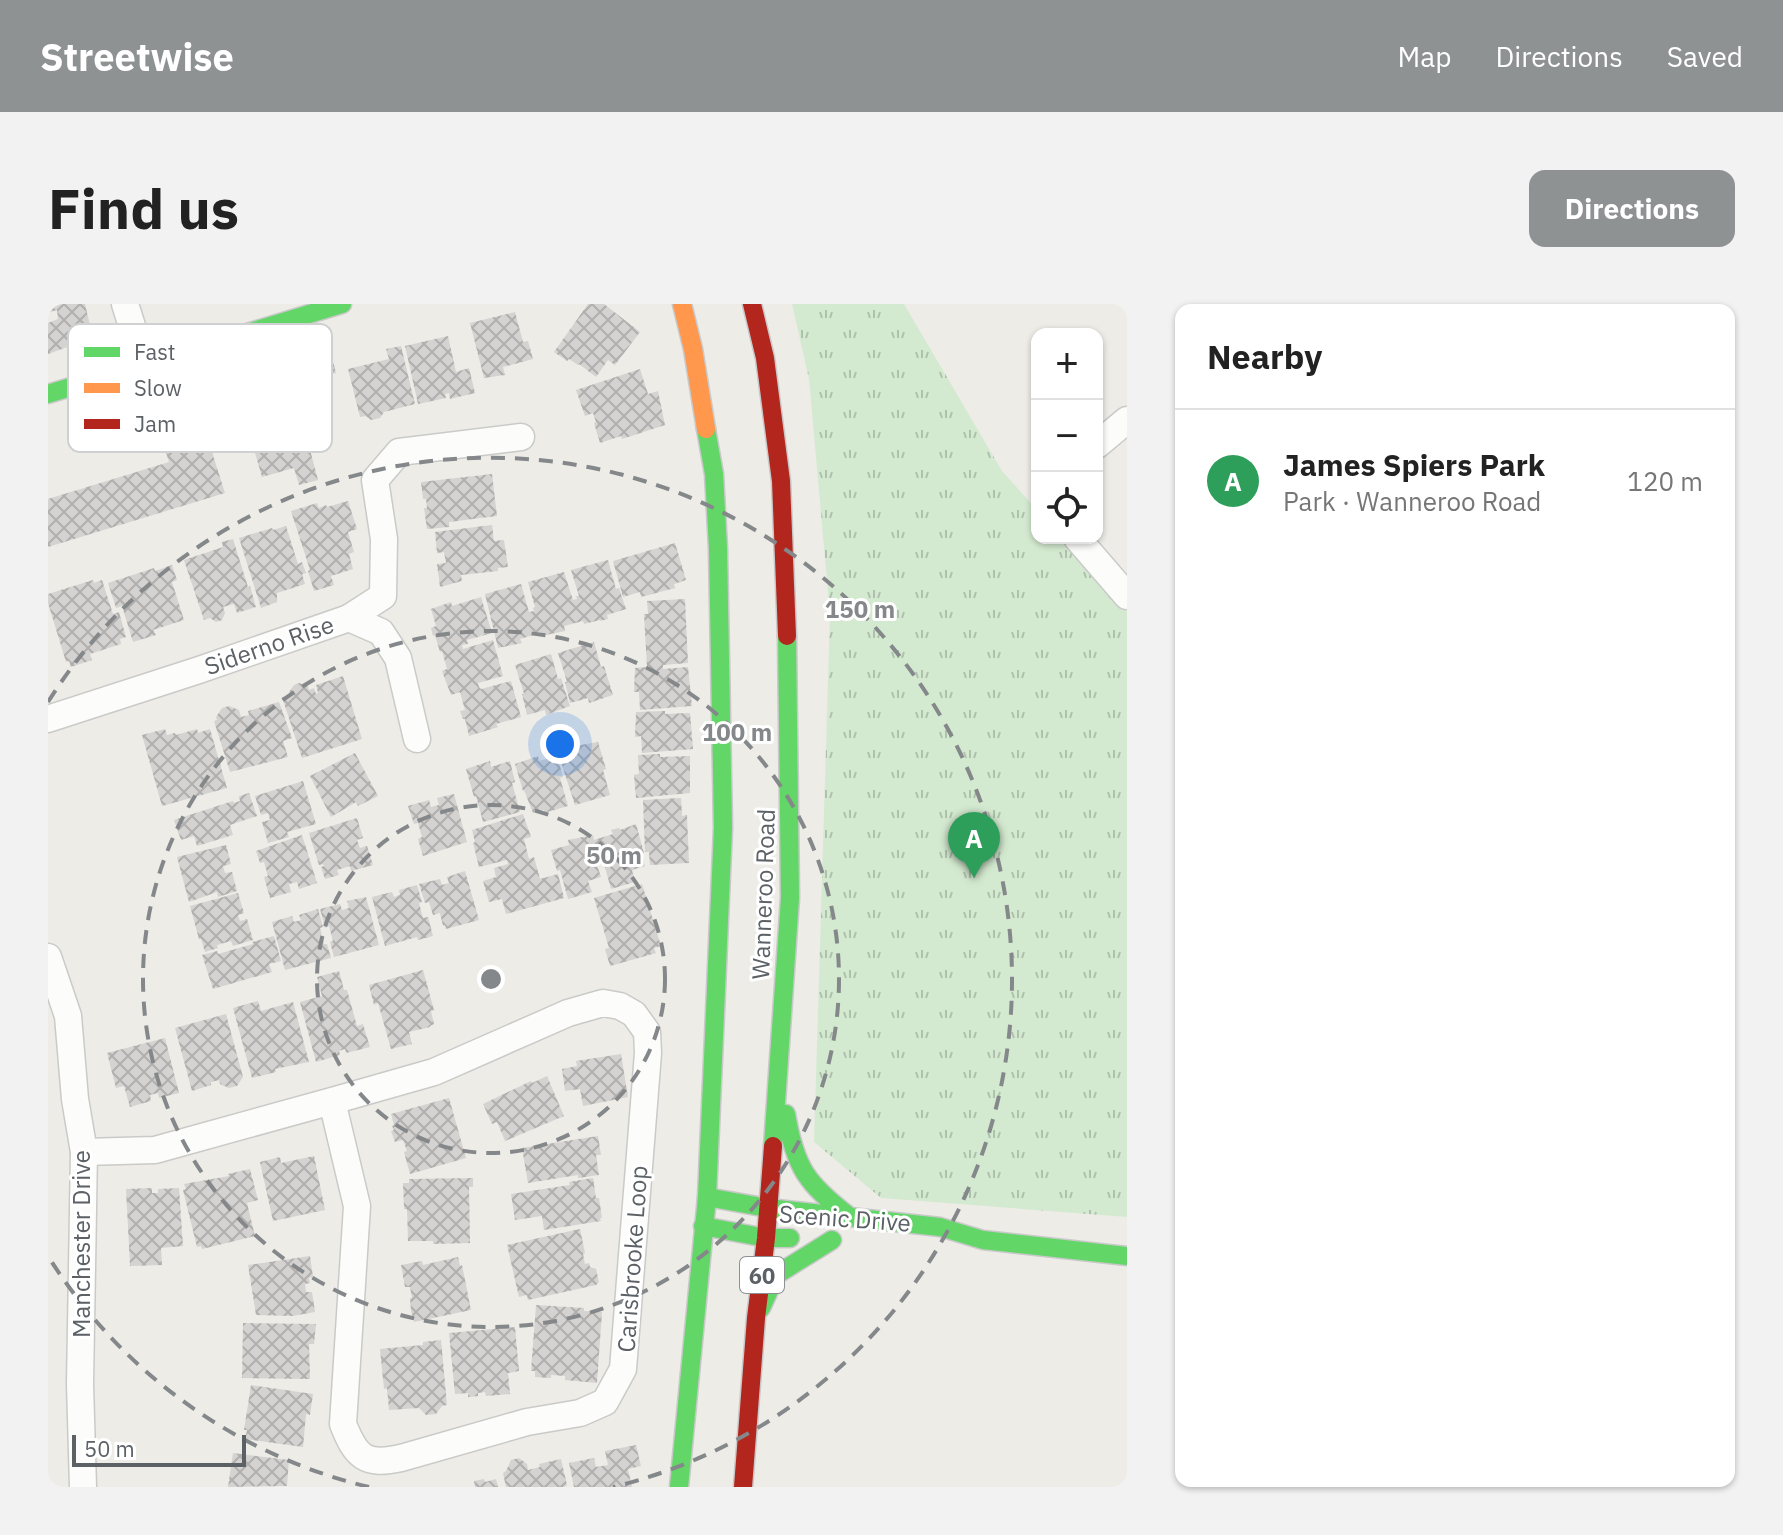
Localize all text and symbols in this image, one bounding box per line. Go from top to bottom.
text: Streetwise [40,32,234,81]
text: Map [1397,38,1451,75]
text: Directions [1495,38,1623,75]
text: Saved [1667,38,1743,75]
button: Directions [1529,170,1735,247]
text: Find us [48,172,239,244]
legend [68,324,332,452]
map controls [1031,328,1103,544]
button: + [1031,328,1103,400]
text: Nearby [1207,334,1322,378]
text: Fast [134,337,175,366]
text: Slow [134,373,182,402]
button: − [1031,400,1103,472]
text: Jam [134,409,176,438]
text: James Spiers Park [1283,445,1545,484]
text: A [1224,464,1242,498]
text: 120 m [1627,464,1703,498]
button: locate [1031,472,1103,544]
text: Park · Wanneroo Road [1283,484,1541,518]
text: 150 m [825,593,895,625]
street label: Siderno Rise [200,608,338,682]
text: 100 m [702,716,772,748]
your location [540,724,580,764]
street label: Wanneroo Road [744,808,782,980]
pin: A [948,812,1000,878]
text: 50 m [586,839,642,871]
centre of rings [477,965,505,993]
street label: Manchester Drive [65,1150,97,1338]
street label: Carisbrooke Loop [610,1164,654,1354]
street label: Scenic Drive [778,1197,912,1239]
road number: 60 [740,1257,784,1293]
scale bar [72,1431,246,1467]
text: 50 m [84,1434,135,1463]

